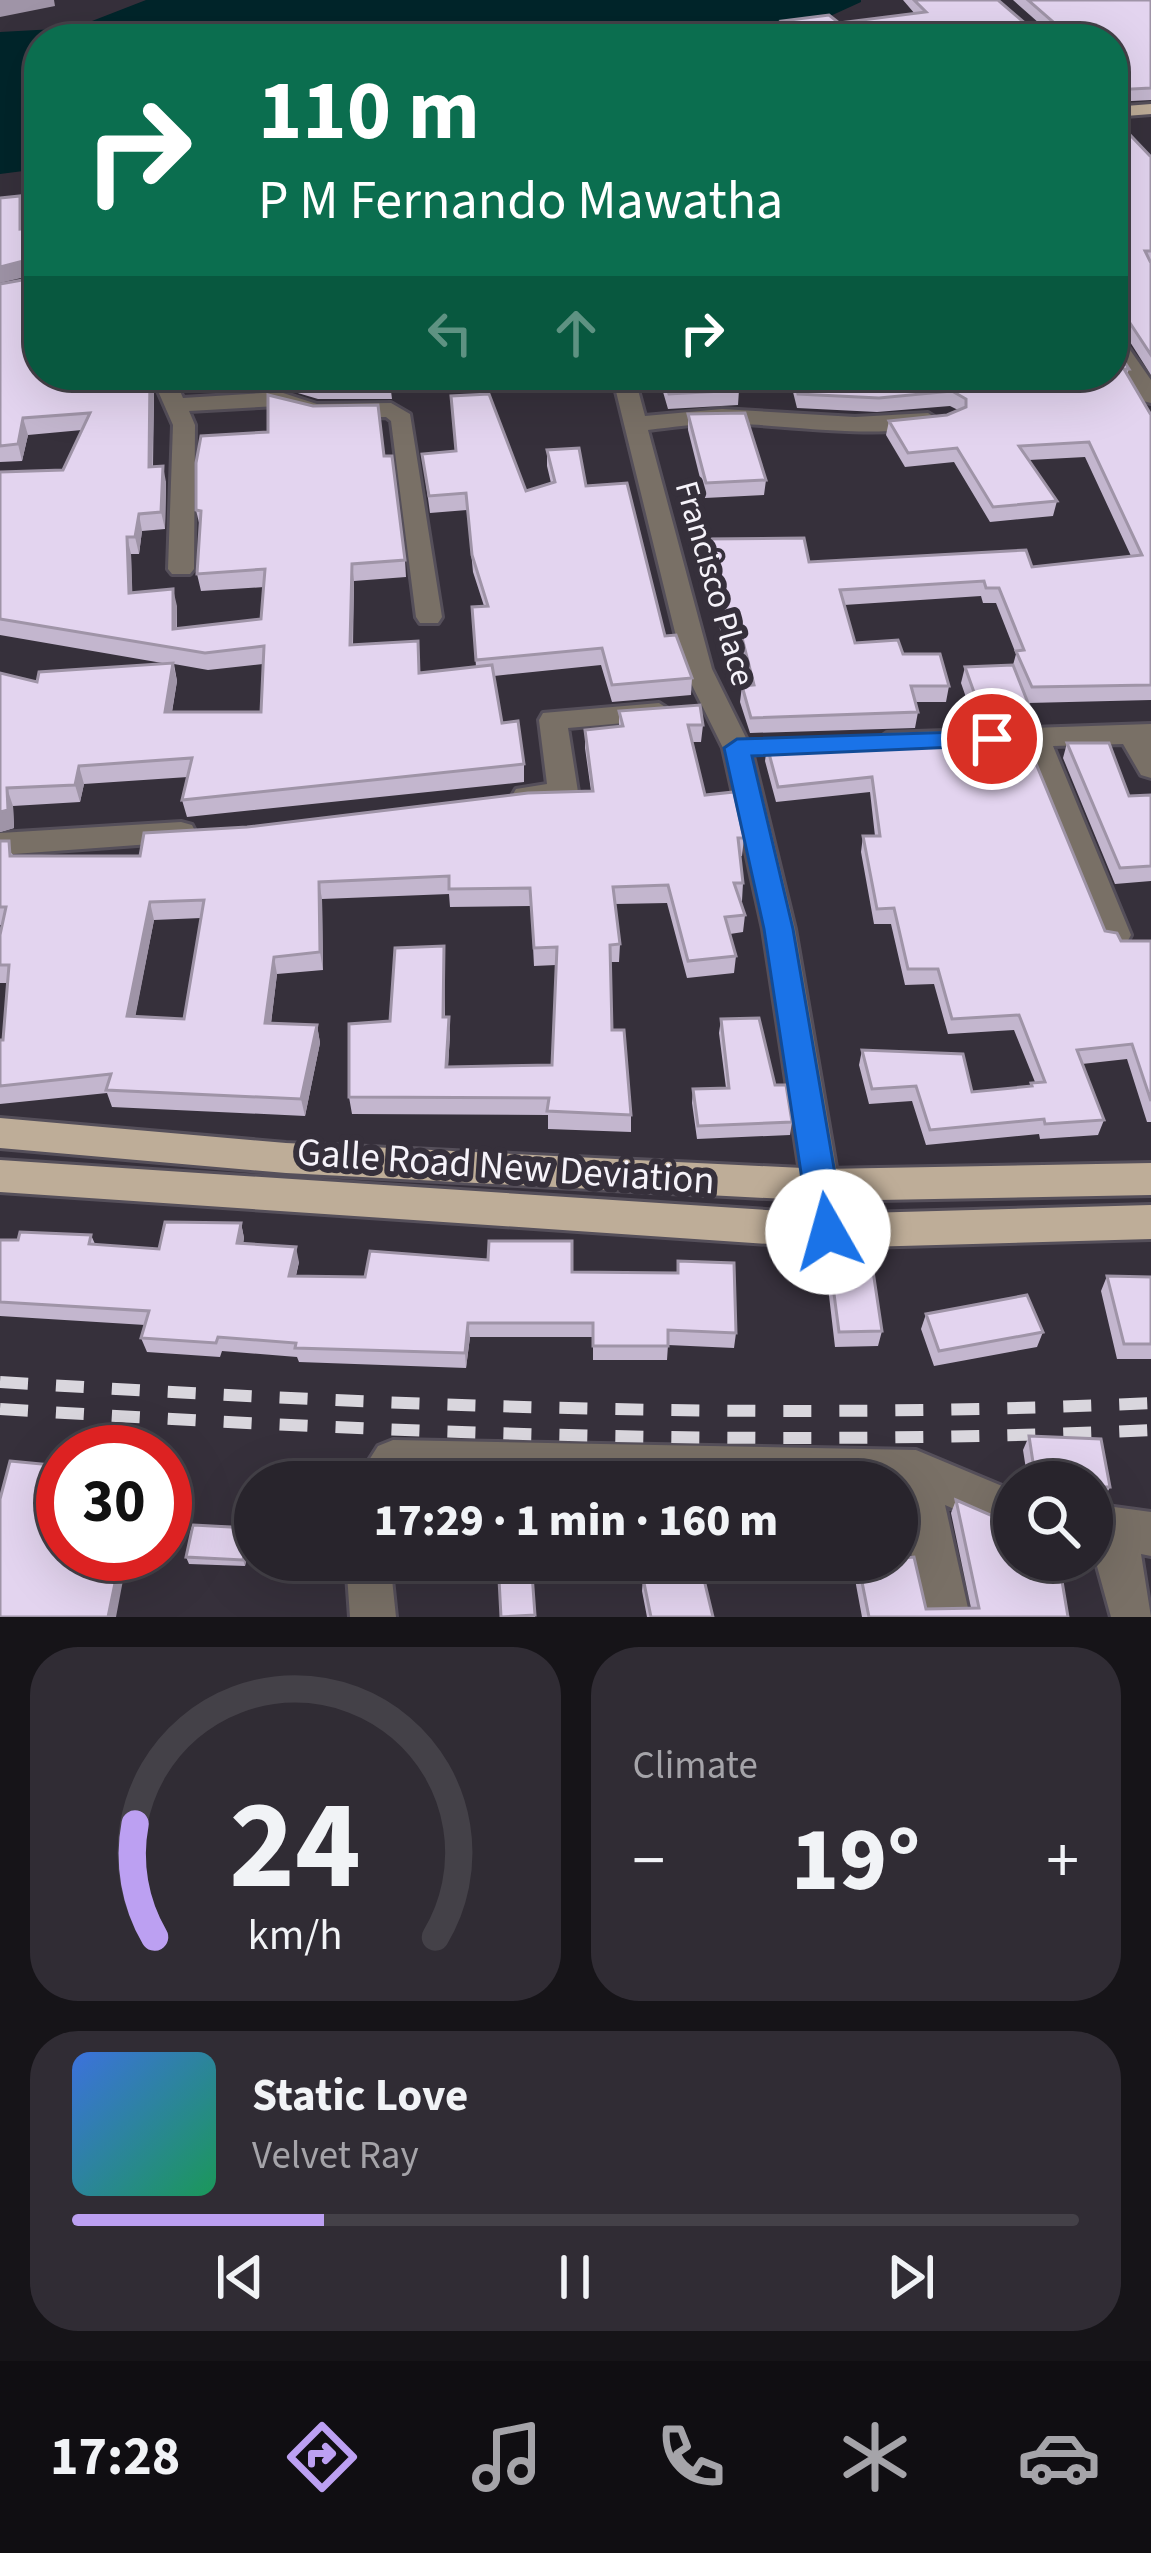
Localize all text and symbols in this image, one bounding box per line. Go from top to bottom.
text: 110 m [258,52,480,172]
icon: right [60,72,216,228]
text: P M Fernando Mawatha [258,163,783,240]
icon: left [417,300,483,366]
icon: ahead [543,300,609,366]
icon: right [669,300,735,366]
street label: Francisco Place [663,475,766,691]
pin [941,688,1043,790]
icon: arrive [959,706,1025,772]
street label: Galle Road New Deviation [295,1124,717,1210]
position arrow [765,1169,891,1295]
speed limit sign: 30 [36,1425,192,1581]
map controls [993,1461,1113,1581]
button: search [993,1461,1113,1581]
text: 17:29 · 1 min · 160 m [374,1489,778,1553]
text: Climate [633,1738,758,1794]
text: 24 [229,1758,361,1936]
text: 19° [791,1797,921,1925]
text: − [633,1814,665,1908]
text: + [1046,1814,1079,1908]
text: km/h [248,1905,343,1966]
text: Static Love [252,2064,468,2128]
text: Velvet Ray [252,2128,419,2184]
icon: previous [207,2244,273,2310]
icon: pause [542,2244,608,2310]
icon: next [878,2244,944,2310]
icon: directions [280,2415,364,2499]
icon: music [465,2415,549,2499]
icon: phone [649,2415,733,2499]
icon: climate [833,2415,917,2499]
icon: car [1017,2415,1101,2499]
text: 17:28 [50,2419,180,2496]

